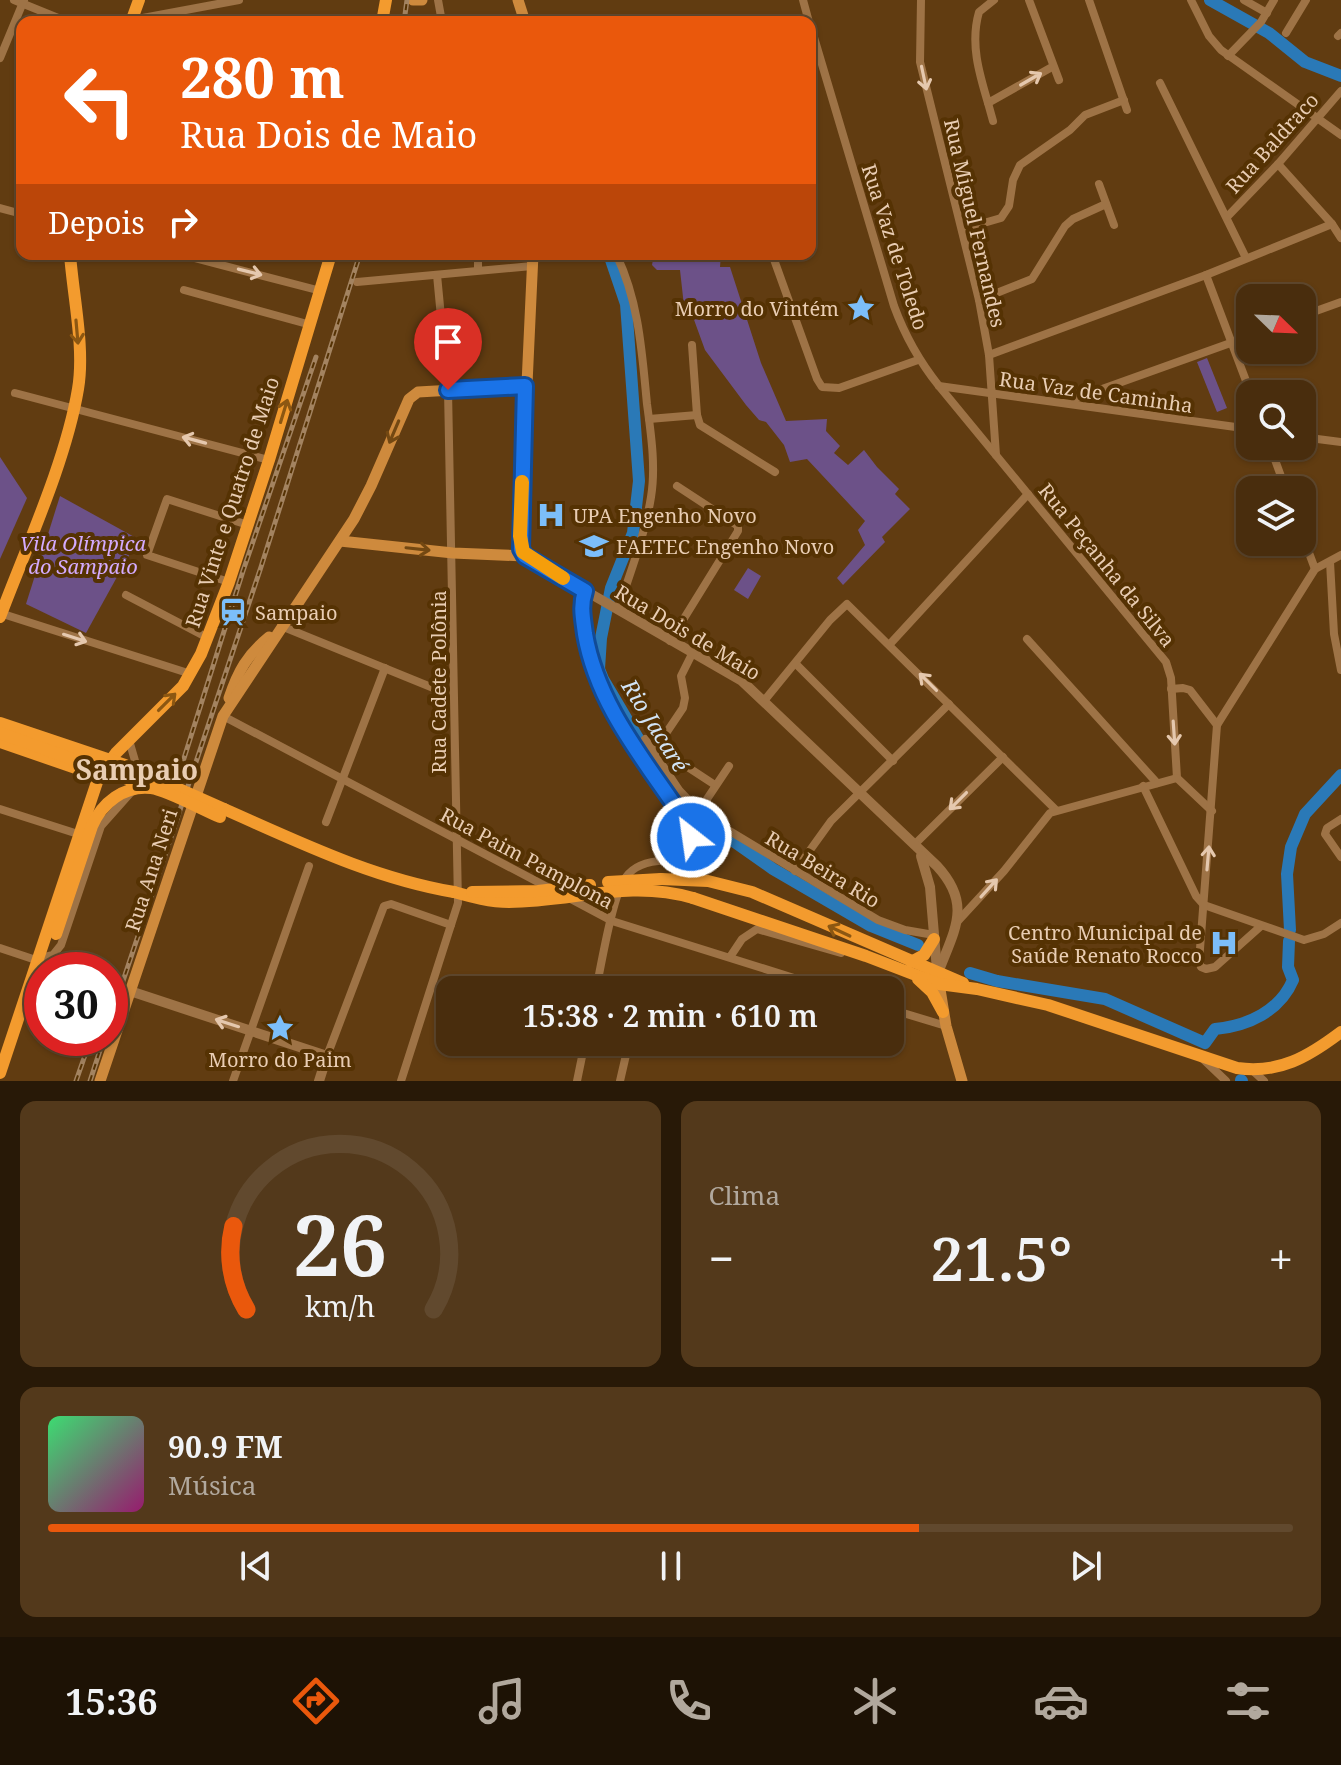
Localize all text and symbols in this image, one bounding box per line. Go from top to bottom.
text: 280 m [180,38,345,114]
icon: left [48,48,152,152]
one-way arrow [917,64,932,90]
one-way arrow [1019,71,1042,87]
street label: Rua Baldraco [1220,87,1324,199]
text: Rua Dois de Maio [180,110,477,159]
street label: Rua Miguel Fernandes [938,116,1012,330]
street label: Rua Vaz de Toledo [855,161,935,333]
icon: right [161,200,205,244]
text: Depois [48,202,145,243]
one-way arrow [236,266,262,281]
north arrow [1236,284,1316,364]
map controls [1236,284,1316,556]
place icon: Morro do Vintém [846,293,876,323]
place label: Morro do Vintém [675,295,839,322]
pin [414,308,482,390]
one-way arrow [69,318,84,345]
icon: arrive [426,320,470,364]
street label: Rua Vaz de Caminha [998,365,1194,419]
street label: Rua Vinte e Quatro de Maio [179,373,285,631]
button: search [1236,380,1316,460]
one-way arrow [277,399,292,425]
one-way arrow [386,419,401,444]
one-way arrow [181,432,207,447]
button: layers [1236,476,1316,556]
street label: Rua Peçanha da Silva [1033,478,1181,652]
hospital icon: UPA Engenho Novo [536,500,566,530]
place label: UPA Engenho Novo [573,502,757,529]
park label: Vila Olímpica do Sampaio [20,530,147,580]
school or university icon: FAETEC Engenho Novo [579,531,609,561]
place label: FAETEC Engenho Novo [616,533,834,560]
one-way arrow [404,542,431,557]
street label: Rua Dois de Maio [610,578,766,686]
street label: Rua Cadete Polônia [425,590,452,774]
station icon: Sampaio [218,597,248,627]
place label: Sampaio [255,599,338,626]
one-way arrow [63,631,88,646]
water label: Rio Jacaré [615,672,697,778]
one-way arrow [918,672,937,692]
one-way arrow [157,693,176,712]
one-way arrow [1167,719,1182,746]
district label: Sampaio [76,750,198,788]
one-way arrow [949,791,968,810]
position arrow [649,795,733,879]
street label: Rua Paim Pamplona [436,801,618,915]
street label: Rua Ana Neri [118,805,184,935]
street label: Rua Beira Rio [761,824,885,914]
one-way arrow [1201,845,1216,872]
one-way arrow [979,878,997,898]
place label: Centro Municipal de Saúde Renato Rocco [1008,919,1202,969]
one-way arrow [828,923,852,938]
hospital icon: Centro Municipal de Saúde Renato Rocco [1209,928,1239,958]
speed limit sign: 30 [24,952,128,1056]
text: 15:38 · 2 min · 610 m [522,995,818,1036]
place icon: Morro do Paim [265,1013,295,1043]
one-way arrow [214,1014,239,1029]
place label: Morro do Paim [208,1046,352,1073]
text: Clima [709,1177,780,1213]
text: 26 [293,1187,387,1300]
text: 21.5° [930,1217,1072,1299]
text: − [709,1228,734,1288]
text: + [1268,1228,1293,1288]
text: km/h [305,1286,375,1325]
text: 90.9 FM [168,1426,283,1467]
text: Música [168,1467,256,1503]
icon: previous [234,1544,278,1588]
icon: pause [649,1544,693,1588]
icon: next [1064,1544,1108,1588]
icon: directions [288,1673,344,1729]
icon: music [474,1673,530,1729]
icon: phone [661,1673,717,1729]
icon: climate [847,1673,903,1729]
icon: car [1033,1673,1089,1729]
icon: filters [1220,1673,1276,1729]
text: 15:36 [65,1677,158,1726]

